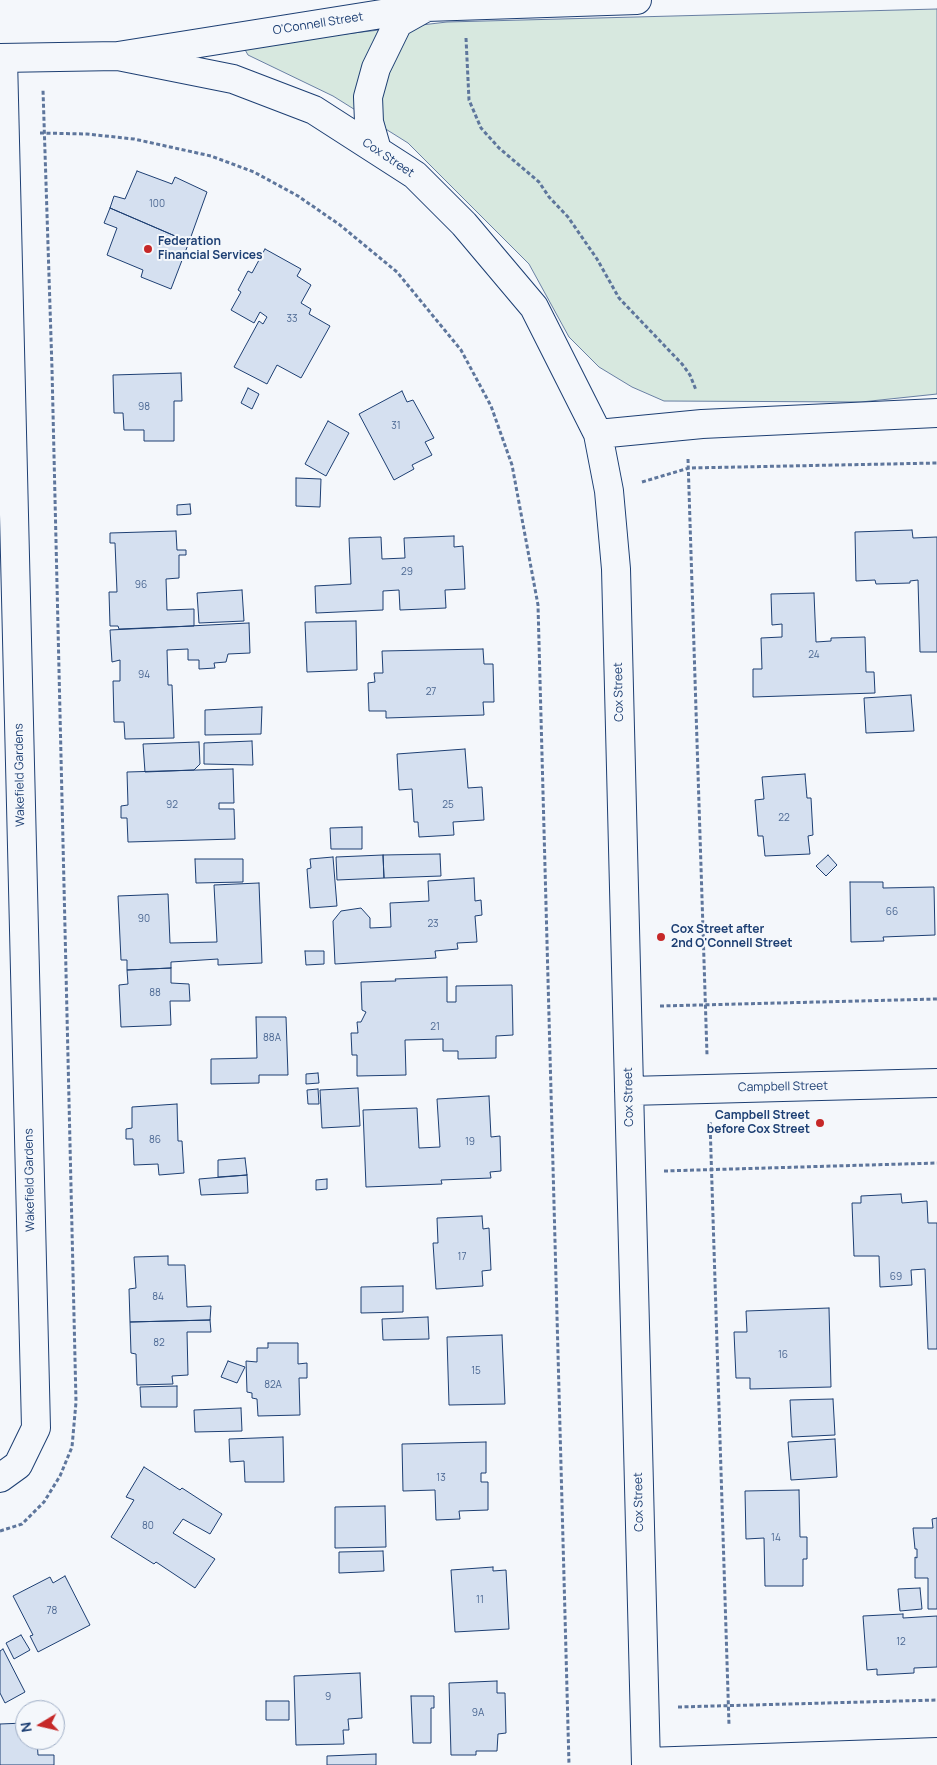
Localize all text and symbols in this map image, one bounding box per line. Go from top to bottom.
street label: O'Connell Street [272,10,364,38]
street label: Cox Street [359,135,417,181]
house number: 100 [149,198,165,210]
place label: Federation Financial Services [158,235,263,263]
marker: Federation Financial Services [142,243,154,255]
house number: 33 [286,313,298,325]
house number: 98 [138,401,150,413]
house number: 31 [391,420,401,432]
house number: 29 [401,566,413,578]
house number: 96 [135,579,147,591]
house number: 24 [808,649,820,661]
street label: Cox Street [611,662,627,722]
house number: 94 [138,669,150,681]
house number: 27 [426,686,436,698]
street label: Wakefield Gardens [12,723,28,827]
house number: 92 [166,799,178,811]
house number: 25 [442,799,454,811]
house number: 22 [778,812,790,824]
house number: 66 [886,906,898,918]
house number: 90 [138,913,150,925]
house number: 23 [427,918,439,930]
place label: Cox Street after 2nd O'Connell Street [671,923,792,951]
marker: Cox Street after 2nd O'Connell Street [655,931,667,943]
house number: 88 [149,987,161,999]
house number: 21 [430,1021,440,1033]
house number: 88A [263,1032,281,1044]
street label: Cox Street [621,1067,637,1127]
street label: Campbell Street [738,1079,828,1095]
place label: Campbell Street before Cox Street [707,1109,810,1137]
marker: Campbell Street before Cox Street [814,1117,826,1129]
street label: Wakefield Gardens [22,1128,38,1232]
house number: 86 [149,1134,161,1146]
house number: 19 [465,1136,475,1148]
house number: 17 [458,1251,466,1263]
house number: 69 [890,1271,902,1283]
house number: 84 [152,1291,164,1303]
house number: 82 [153,1337,165,1349]
house number: 16 [778,1349,788,1361]
house number: 15 [471,1365,481,1377]
house number: 82A [264,1379,282,1391]
house number: 13 [436,1472,446,1484]
street label: Cox Street [631,1472,647,1532]
house number: 80 [142,1520,154,1532]
house number: 14 [771,1532,781,1544]
house number: 11 [476,1594,484,1606]
house number: 78 [47,1605,57,1617]
house number: 12 [896,1636,906,1648]
house number: 9 [325,1691,331,1703]
north arrow [15,1700,65,1750]
house number: 9A [472,1707,484,1719]
text: N [16,1721,36,1734]

